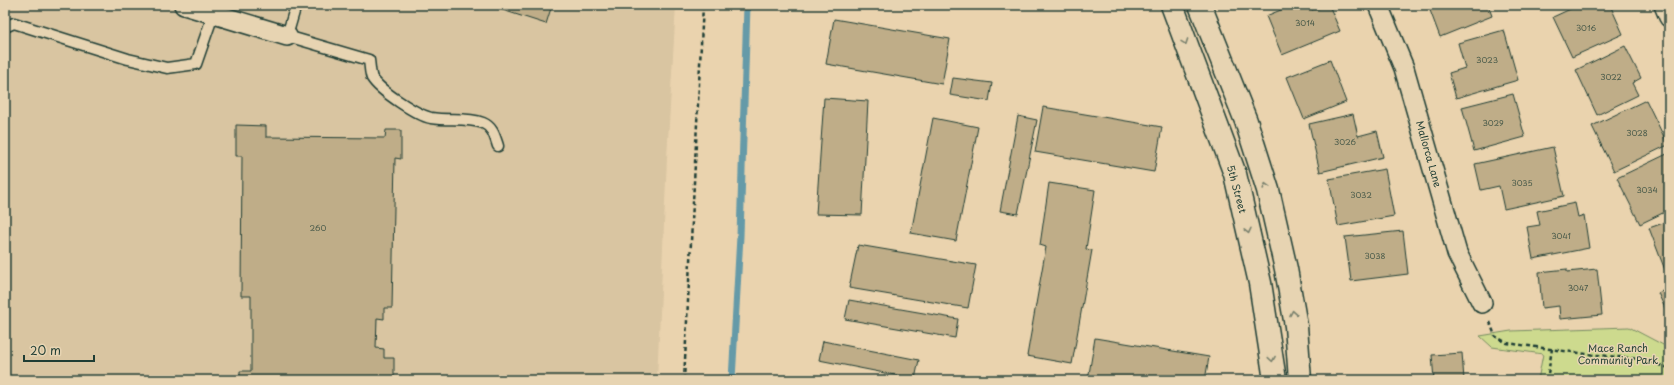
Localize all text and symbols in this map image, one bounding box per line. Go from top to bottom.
house number: 3014 [1295,17,1315,29]
house number: 3016 [1576,22,1597,34]
one-way arrow [1181,38,1189,45]
house number: 3023 [1476,54,1498,66]
house number: 3022 [1600,71,1622,83]
house number: 3029 [1482,117,1504,129]
street label: Mallorca Lane [1413,119,1446,189]
house number: 3028 [1626,127,1648,139]
house number: 3026 [1334,136,1356,148]
street label: 5th Street [1224,163,1251,215]
house number: 3035 [1511,177,1533,189]
one-way arrow [1262,183,1271,190]
house number: 3034 [1636,184,1658,196]
house number: 3032 [1350,189,1372,201]
house number: 260 [310,222,327,234]
one-way arrow [1243,227,1252,234]
house number: 3041 [1551,230,1571,242]
house number: 3038 [1364,250,1386,262]
house number: 3047 [1568,282,1589,294]
one-way arrow [1290,310,1298,316]
scale bar [24,337,94,363]
park label: Mace Ranch Community Park [1578,340,1658,367]
text: 20 m [30,341,61,359]
one-way arrow [1267,356,1276,362]

